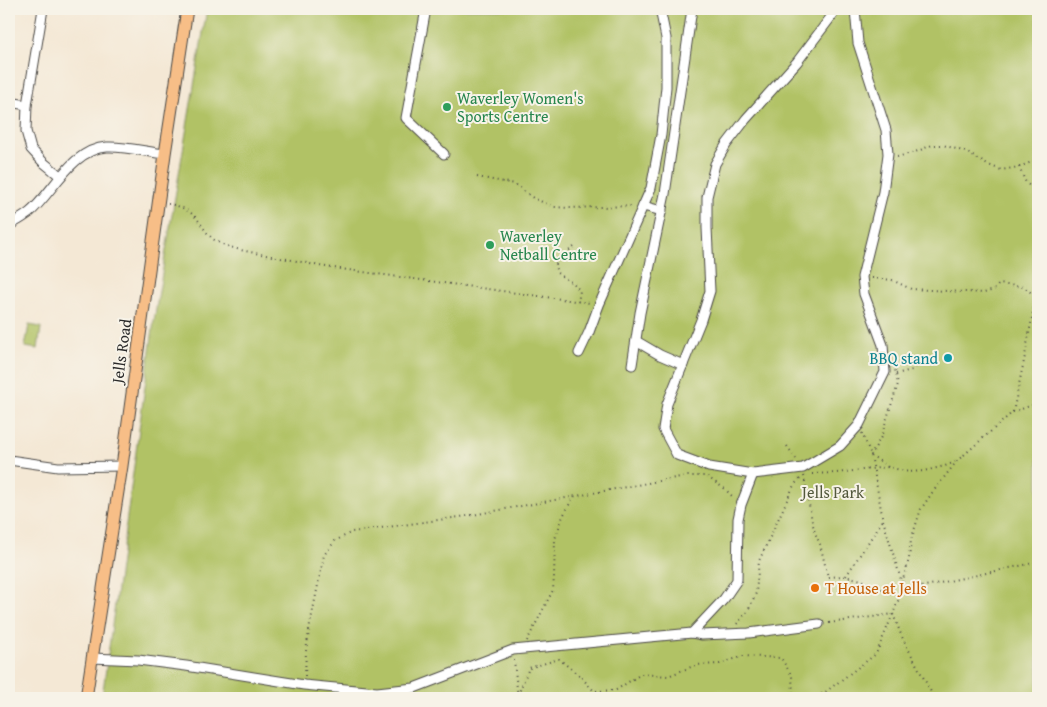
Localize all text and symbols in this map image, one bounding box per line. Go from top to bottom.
place label: Waverley Women's Sports Centre [457,86,584,128]
marker: Waverley Women's Sports Centre [441,101,453,113]
place label: Waverley Netball Centre [500,224,597,266]
marker: Waverley Netball Centre [484,239,496,251]
street label: Jells Road [104,317,137,387]
place label: BBQ stand [870,346,938,370]
marker: BBQ stand [942,352,954,364]
park label: Jells Park [800,480,865,504]
place label: T House at Jells [825,576,927,600]
marker: T House at Jells [809,582,821,594]

